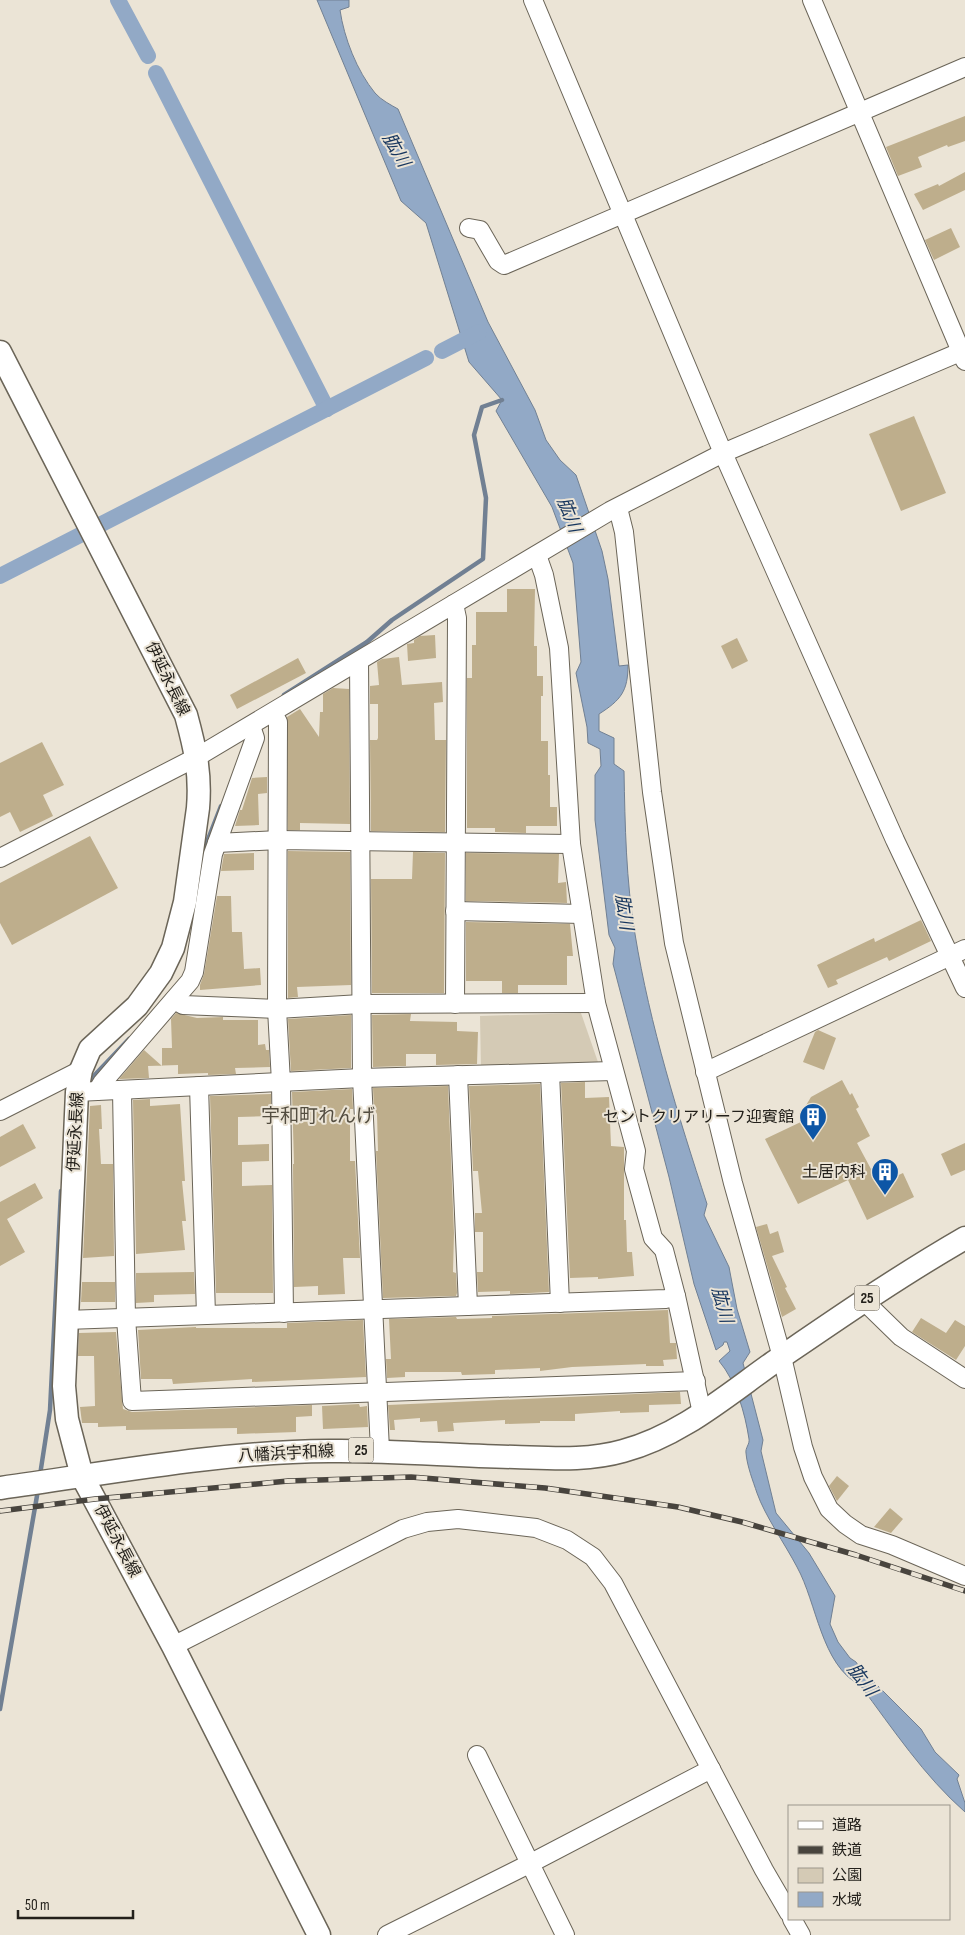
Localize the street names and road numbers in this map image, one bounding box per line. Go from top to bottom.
street label: 伊延永長線 [141,639,193,719]
street label: 伊延永長線 [64,1092,88,1172]
road number: 25 [854,1286,880,1310]
road number: 25 [348,1438,374,1462]
street label: 八幡浜宇和線 [238,1442,334,1466]
street label: 伊延永長線 [90,1501,144,1581]

